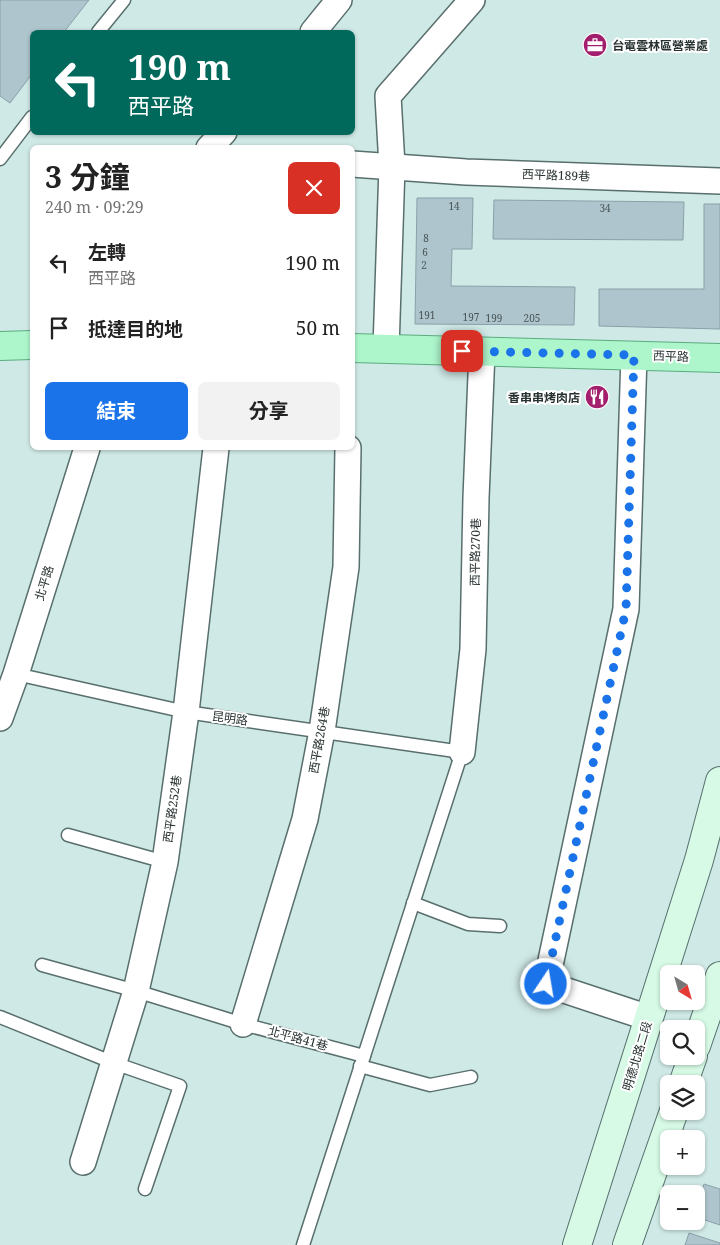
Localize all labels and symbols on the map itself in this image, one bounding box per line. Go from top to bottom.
office icon: 台電雲林區營業處 [582,32,608,58]
place label: 台電雲林區營業處 [612,37,708,54]
street label: 西平路189巷 [522,165,590,185]
house number: 14 [448,199,460,213]
house number: 34 [599,201,611,215]
house number: 8 [423,231,429,245]
house number: 6 [422,245,428,259]
house number: 2 [421,258,427,272]
house number: 191 [419,308,435,322]
house number: 197 [463,310,480,324]
house number: 199 [486,311,502,325]
house number: 205 [524,311,540,325]
pin [441,330,483,372]
street label: 西平路 [653,347,689,365]
restaurant icon: 香串串烤肉店 [584,384,610,410]
place label: 香串串烤肉店 [508,389,580,406]
street label: 西平路270巷 [466,518,484,586]
street label: 北平路 [31,563,57,603]
street label: 西平路264巷 [305,705,333,775]
street label: 昆明路 [211,707,249,729]
street label: 西平路252巷 [159,774,185,844]
position arrow [519,957,571,1009]
north arrow [660,965,705,1010]
street label: 明德北路二段 [618,1019,656,1093]
street label: 北平路41巷 [266,1022,330,1054]

